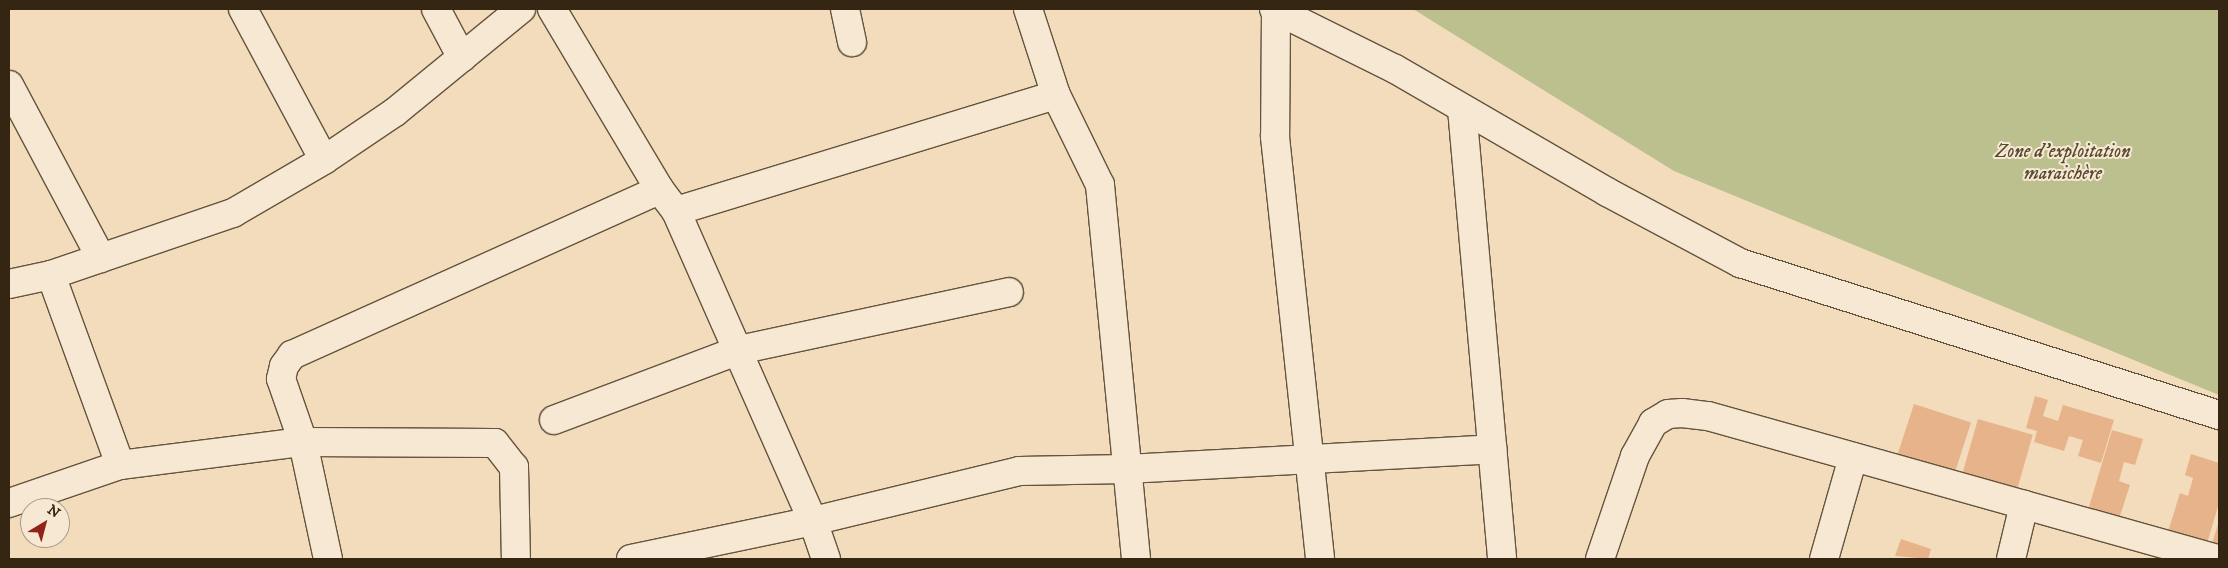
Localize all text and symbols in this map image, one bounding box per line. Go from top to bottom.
park label: Zone d'exploitation maraichère [1995,141,2131,185]
north arrow [20,498,70,548]
text: N [43,501,63,522]

